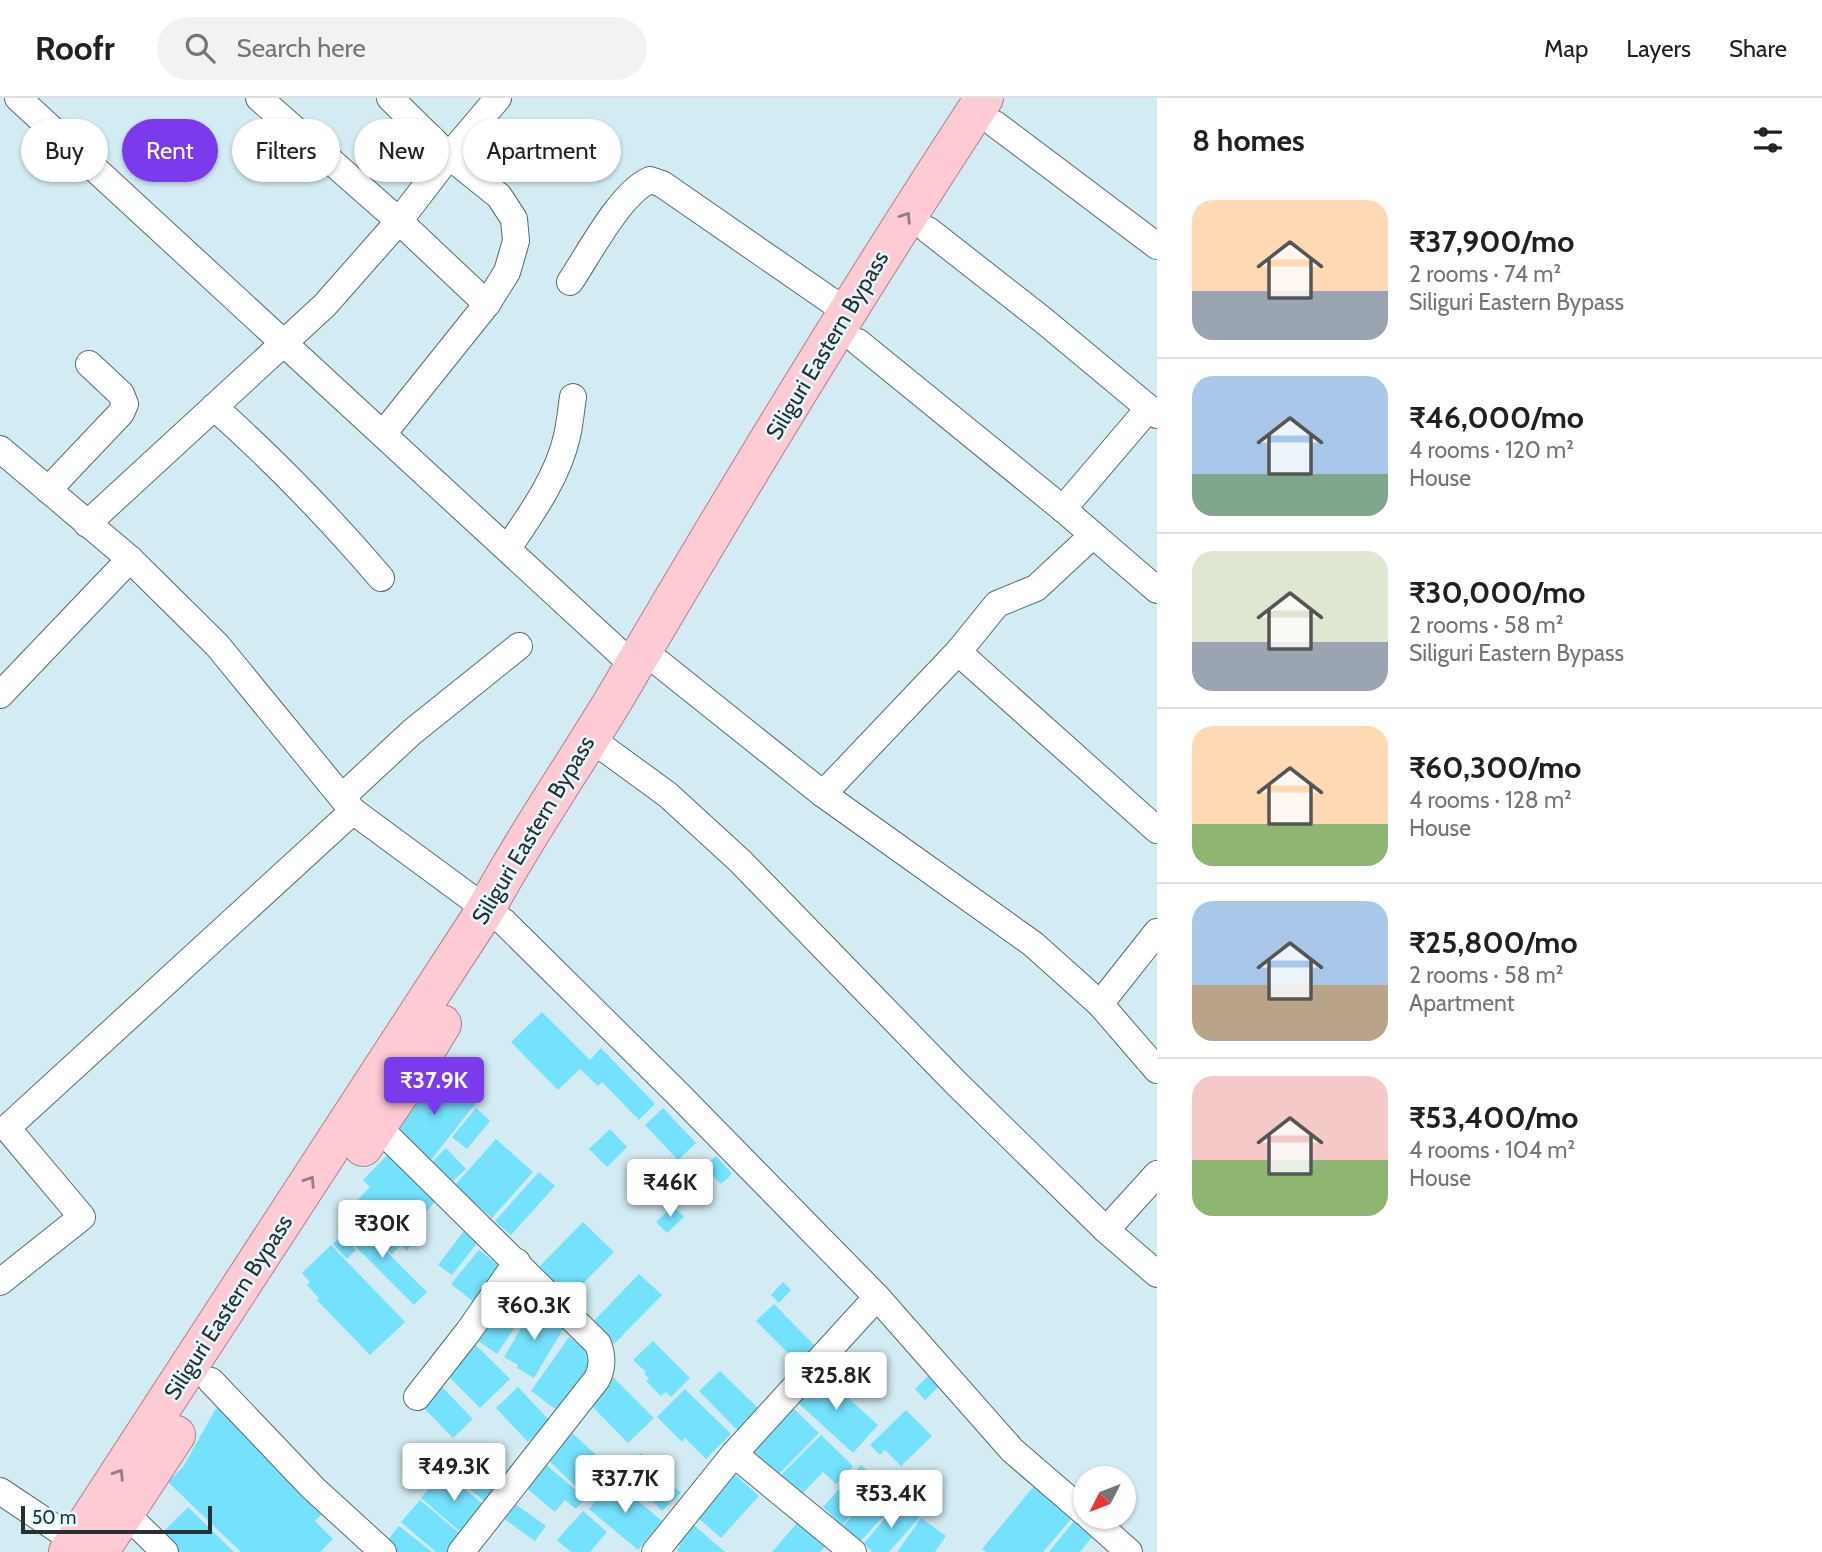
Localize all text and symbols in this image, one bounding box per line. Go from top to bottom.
search box [157,17,647,80]
text: Roofr [35,28,115,68]
icon: search [181,29,219,67]
text: Search here [237,32,366,64]
text: Map [1544,34,1588,63]
text: Layers [1626,34,1691,63]
text: Share [1729,34,1787,63]
chip: Buy [21,119,108,182]
chip: Rent [122,119,218,182]
chip: Filters [232,119,340,182]
chip: New [354,119,449,182]
chip: Apartment [463,119,621,182]
icon: filters [1749,121,1787,159]
text: 8 homes [1192,122,1305,159]
one-way arrow [898,212,911,225]
text: ₹37,900/mo [1409,223,1574,260]
icon: home [1248,228,1332,312]
street label: Siliguri Eastern Bypass [760,246,894,444]
text: 2 rooms · 74 m² [1409,260,1561,288]
text: Siliguri Eastern Bypass [1409,288,1624,316]
text: ₹46,000/mo [1409,399,1584,436]
icon: home [1248,404,1332,488]
text: 4 rooms · 120 m² [1409,436,1574,464]
text: House [1409,464,1471,492]
text: ₹30,000/mo [1409,574,1585,611]
icon: home [1248,579,1332,663]
text: 2 rooms · 58 m² [1409,611,1563,639]
text: Siliguri Eastern Bypass [1409,639,1624,667]
street label: Siliguri Eastern Bypass [466,731,600,929]
text: ₹60,300/mo [1409,749,1581,786]
icon: home [1248,754,1332,838]
text: 4 rooms · 128 m² [1409,786,1572,814]
text: House [1409,814,1471,842]
text: ₹25,800/mo [1409,924,1578,961]
icon: home [1248,929,1332,1013]
text: 2 rooms · 58 m² [1409,961,1563,989]
text: Apartment [1409,989,1514,1017]
pin: ₹37.9K [377,1058,491,1117]
text: ₹37.9K [400,1066,468,1094]
text: ₹53,400/mo [1409,1099,1578,1136]
icon: home [1248,1104,1332,1188]
text: 4 rooms · 104 m² [1409,1136,1575,1164]
pin: ₹46K [629,1160,711,1219]
text: House [1409,1164,1471,1192]
text: ₹46K [643,1168,697,1196]
one-way arrow [302,1176,315,1189]
pin: ₹30K [341,1200,423,1260]
street label: Siliguri Eastern Bypass [158,1209,298,1405]
text: ₹30K [354,1209,410,1237]
pin: ₹60.3K [477,1282,591,1342]
text: ₹60.3K [497,1291,571,1319]
pin: ₹25.8K [779,1352,893,1412]
text: ₹25.8K [801,1361,871,1389]
pin: ₹49.3K [397,1444,511,1503]
text: ₹49.3K [418,1452,490,1480]
pin: ₹37.7K [568,1456,682,1515]
text: ₹37.7K [591,1464,659,1492]
north arrow [1073,1466,1136,1530]
map controls [1073,1466,1136,1529]
one-way arrow [111,1469,124,1482]
pin: ₹53.4K [834,1470,948,1530]
text: ₹53.4K [855,1479,927,1507]
scale bar [21,1503,212,1535]
text: 50 m [32,1506,76,1529]

